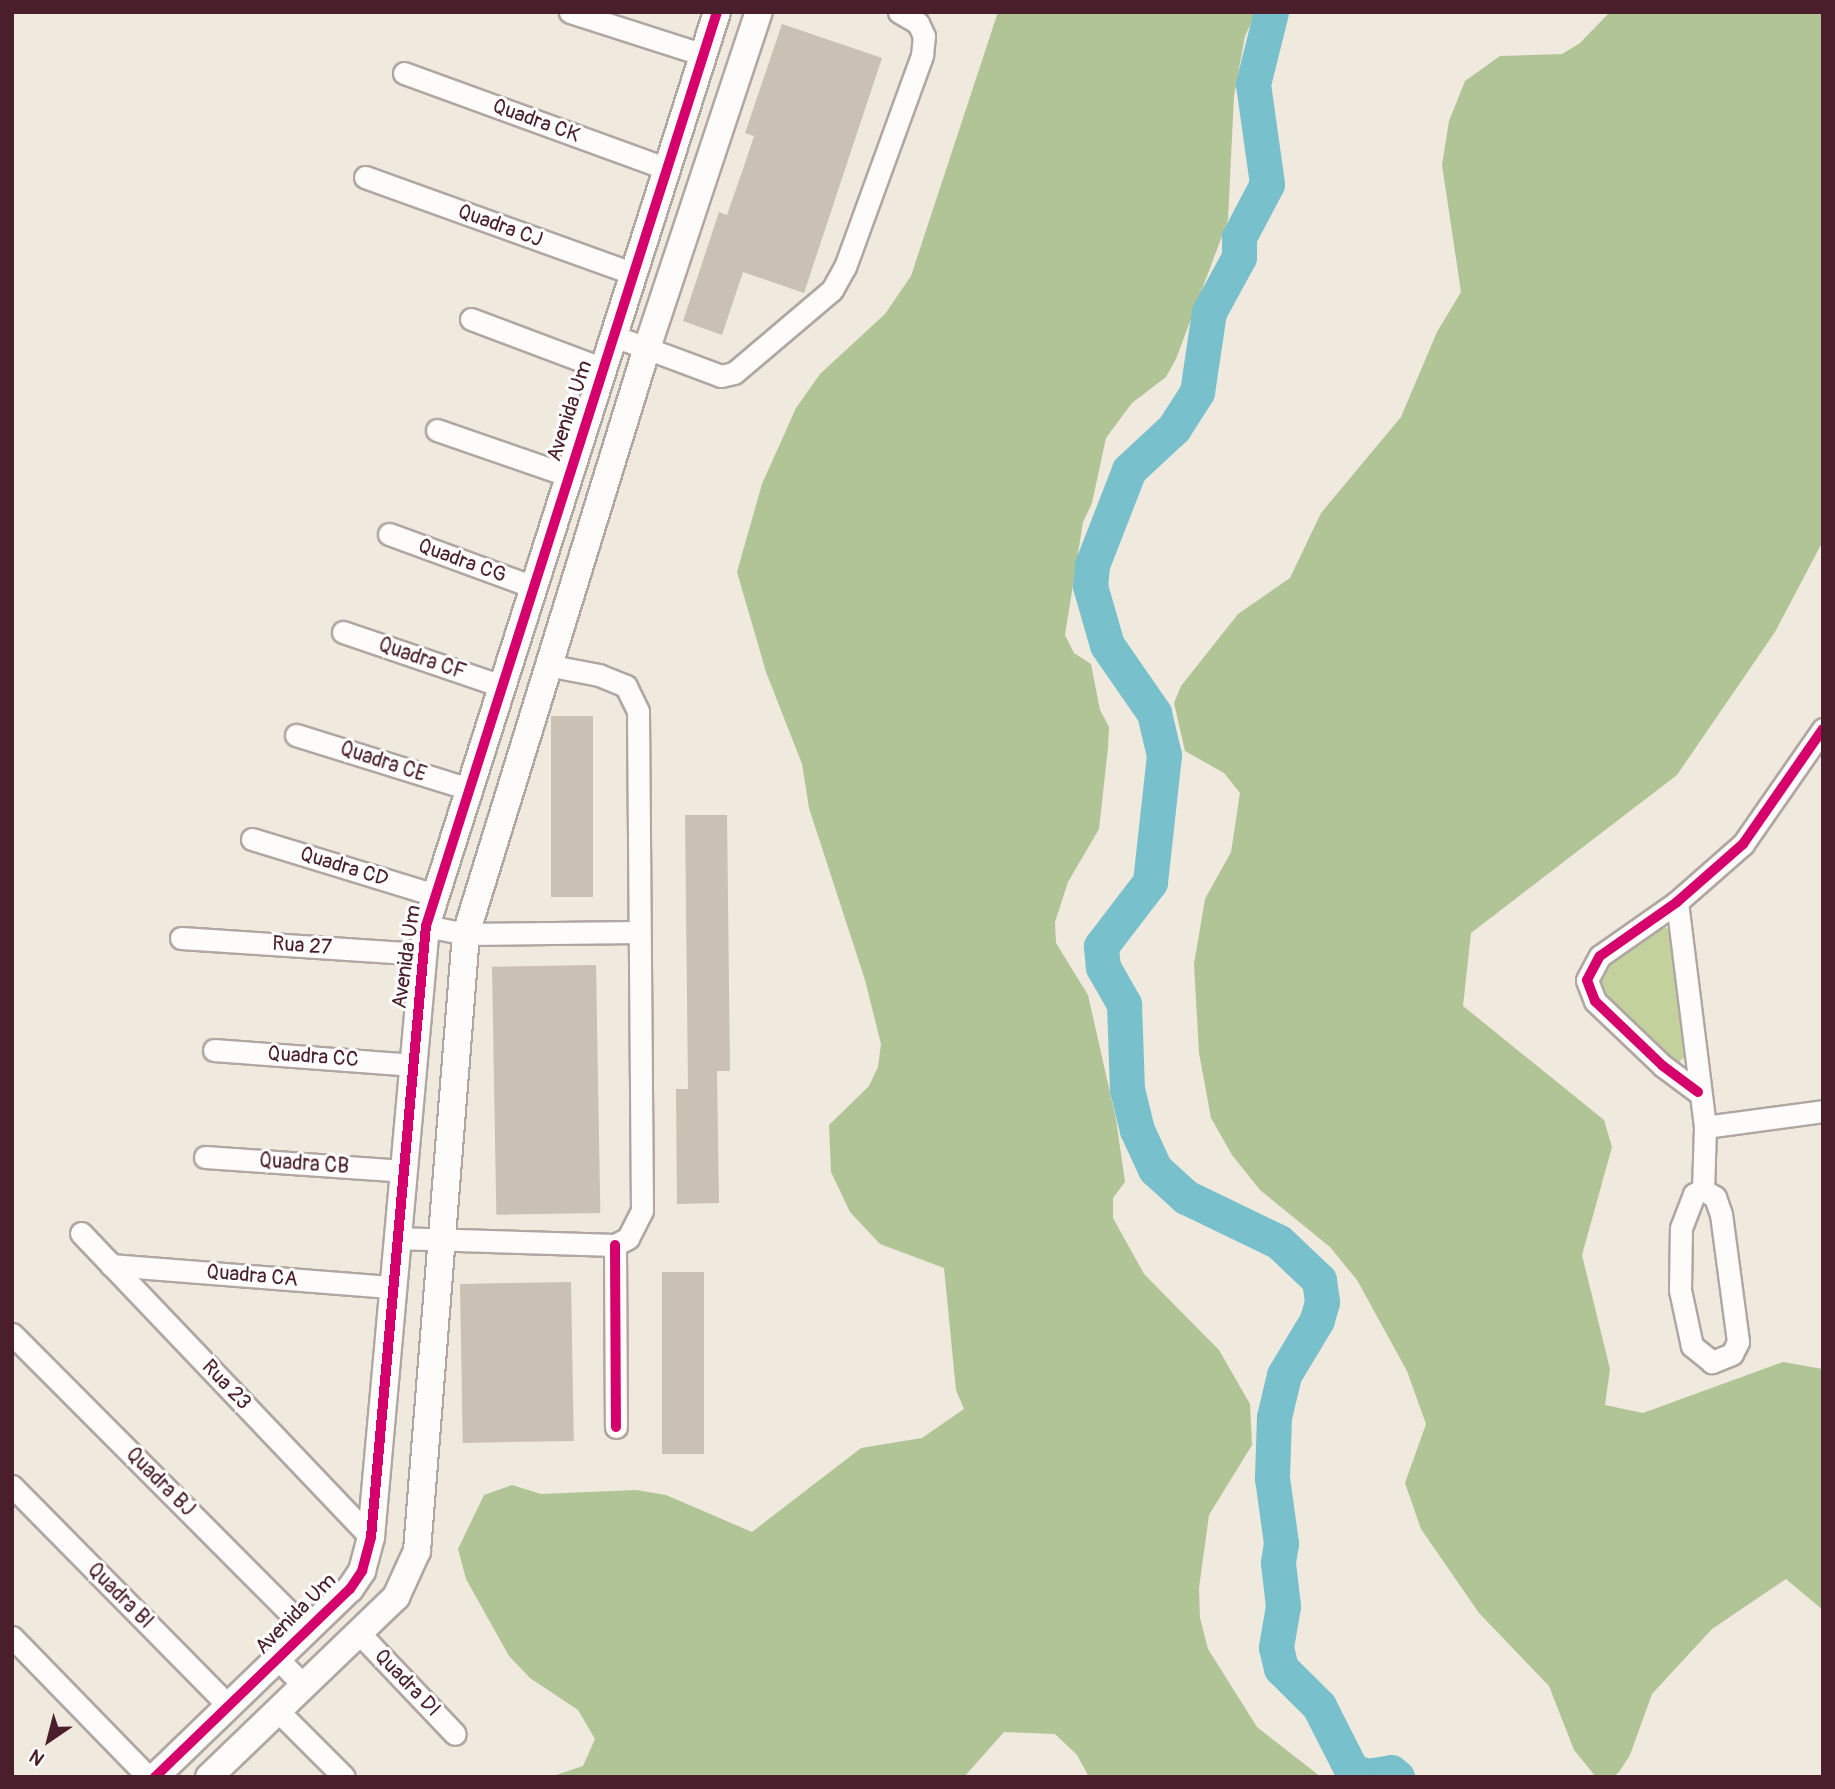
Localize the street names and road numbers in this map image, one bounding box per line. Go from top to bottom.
street label: Quadra CK [489,94,583,148]
street label: Quadra CJ [454,199,546,253]
street label: Avenida Um [542,357,598,465]
street label: Quadra CG [414,533,510,589]
street label: Quadra CF [375,632,469,686]
street label: Quadra CE [337,736,429,788]
street label: Quadra CD [297,842,391,892]
street label: Avenida Um [387,903,427,1011]
street label: Rua 27 [271,931,333,961]
street label: Quadra CC [267,1041,359,1073]
street label: Quadra CB [258,1148,350,1180]
street label: Quadra CA [205,1259,299,1293]
street label: Rua 23 [196,1355,256,1415]
street label: Quadra BJ [120,1442,200,1522]
street label: Quadra BI [82,1558,158,1634]
street label: Avenida Um [250,1568,342,1660]
street label: Quadra DI [369,1644,445,1722]

